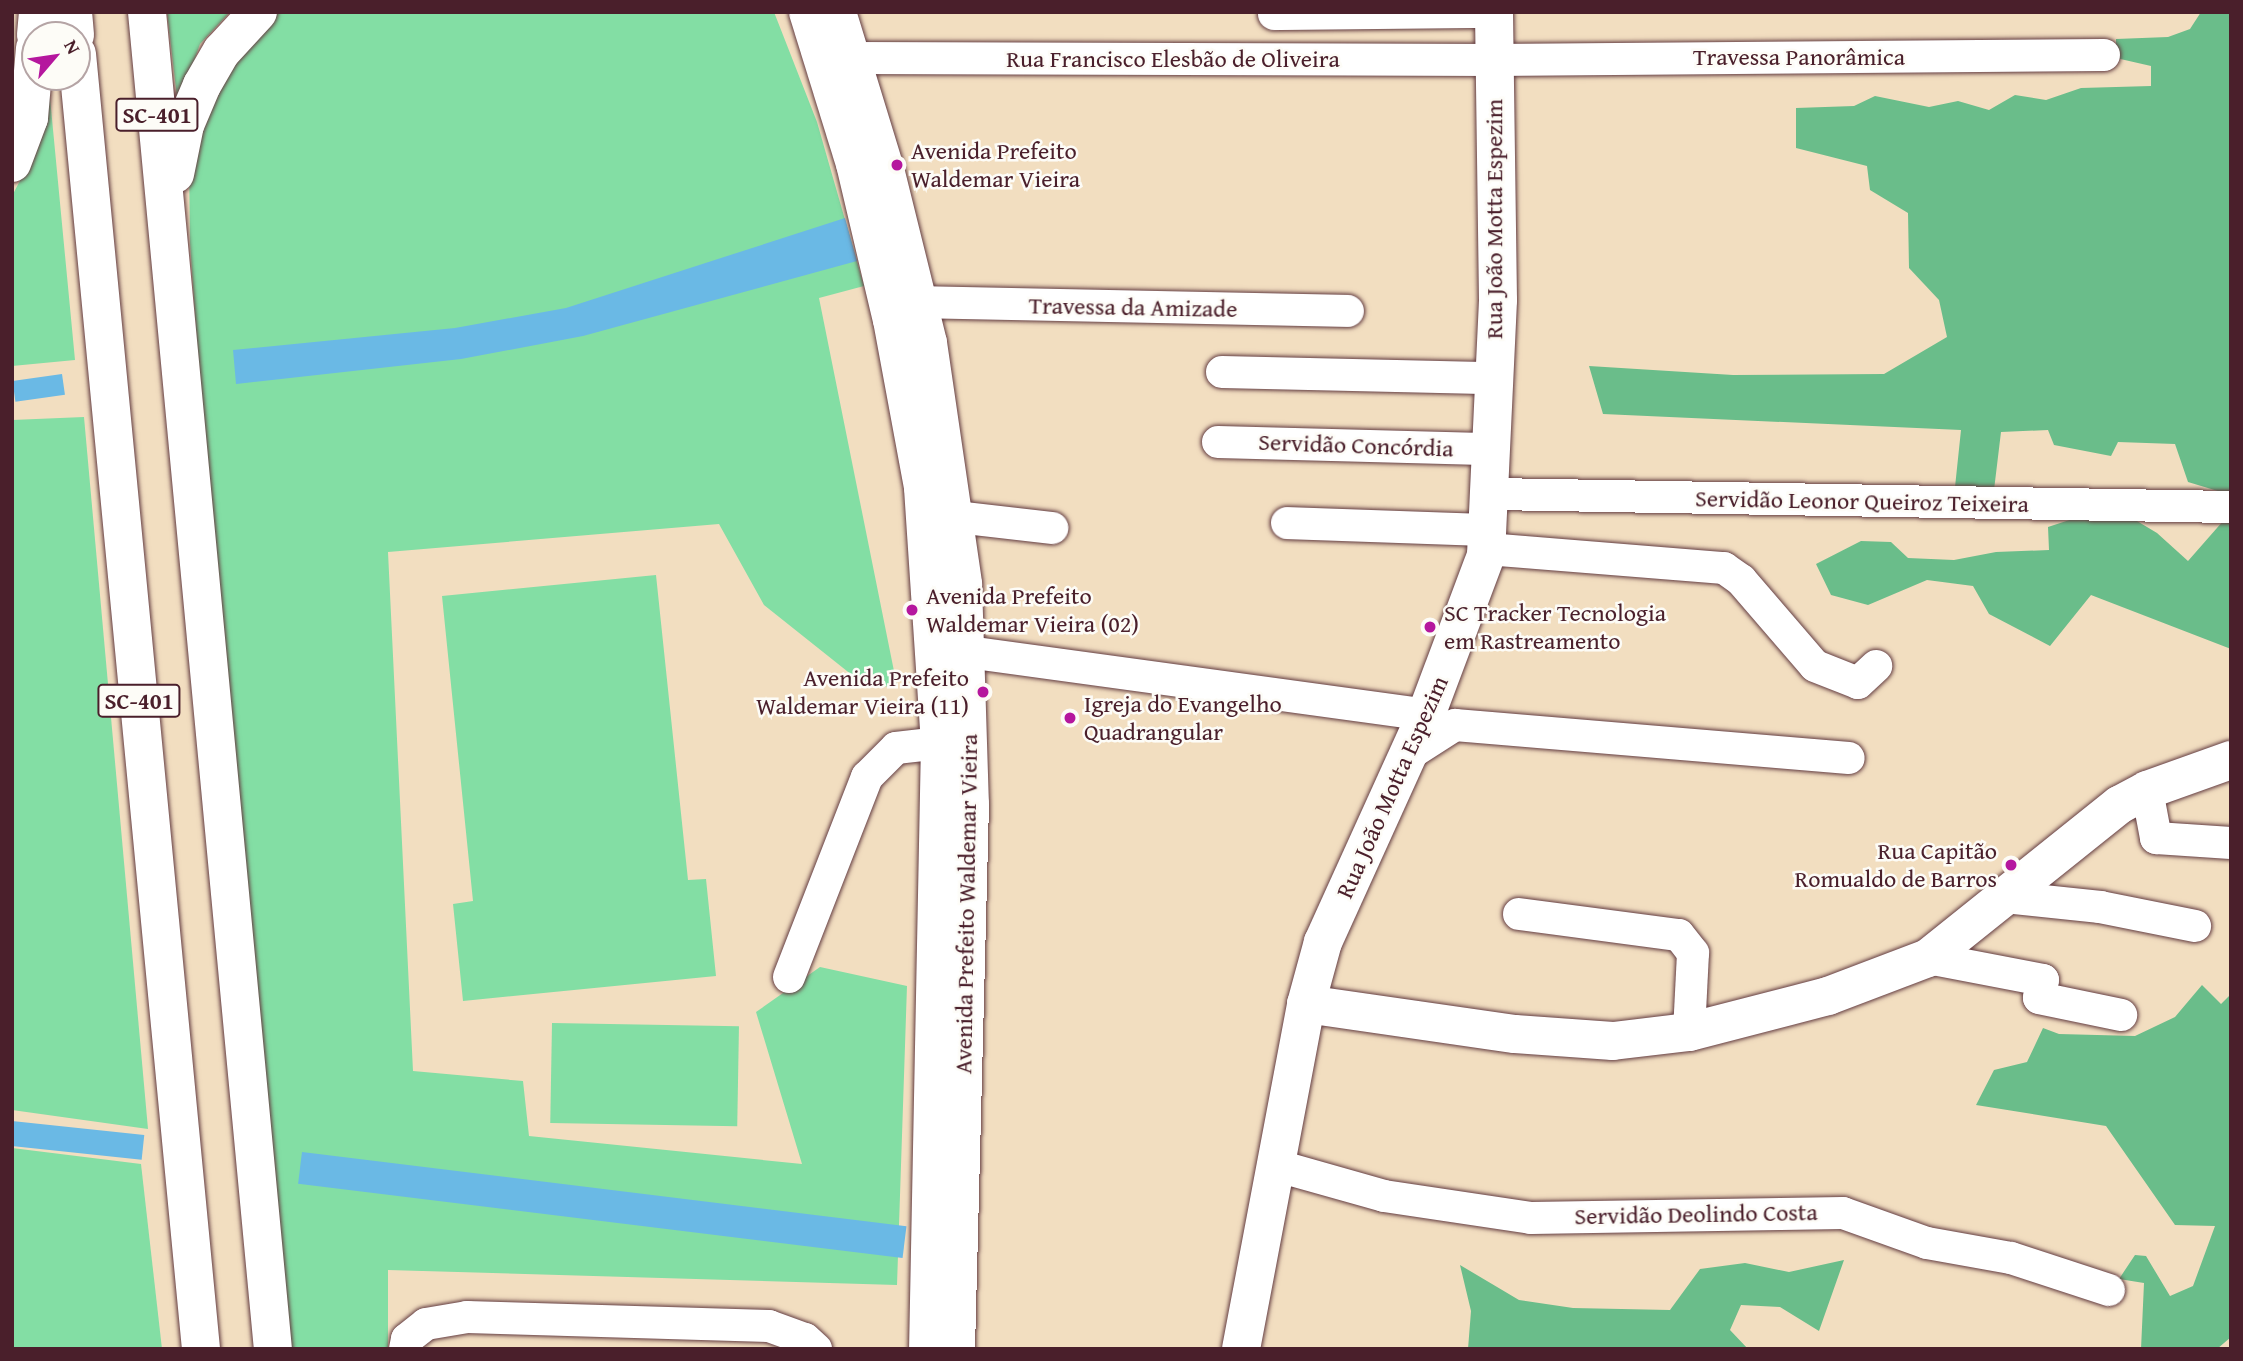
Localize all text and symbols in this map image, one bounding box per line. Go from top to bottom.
north arrow [21,21,91,91]
text: N [57,34,88,59]
street label: Travessa Panorâmica [1693,43,1905,71]
street label: Rua Francisco Elesbão de Oliveira [1006,45,1340,73]
road number: SC-401 [115,96,199,134]
street label: Rua João Motta Espezim [1480,99,1508,339]
place label: Avenida Prefeito Waldemar Vieira [911,137,1080,193]
marker: Avenida Prefeito Waldemar Vieira [889,157,905,173]
street label: Travessa da Amizade [1028,291,1238,323]
street label: Servidão Concórdia [1258,427,1454,463]
street label: Servidão Leonor Queiroz Teixeira [1695,484,2029,518]
place label: Avenida Prefeito Waldemar Vieira (02) [926,582,1139,638]
place label: SC Tracker Tecnologia em Rastreamento [1444,599,1666,655]
marker: Avenida Prefeito Waldemar Vieira (02) [904,602,920,618]
marker: SC Tracker Tecnologia em Rastreamento [1422,619,1438,635]
place label: Avenida Prefeito Waldemar Vieira (11) [756,664,969,720]
street label: Rua João Motta Espezim [1330,671,1454,903]
road number: SC-401 [97,681,181,720]
marker: Avenida Prefeito Waldemar Vieira (11) [975,684,991,700]
place label: Igreja do Evangelho Quadrangular [1084,690,1282,746]
marker: Igreja do Evangelho Quadrangular [1062,710,1078,726]
street label: Avenida Prefeito Waldemar Vieira [949,734,983,1074]
place label: Rua Capitão Romualdo de Barros [1794,837,1997,893]
marker: Rua Capitão Romualdo de Barros [2003,857,2019,873]
street label: Servidão Deolindo Costa [1574,1197,1818,1231]

